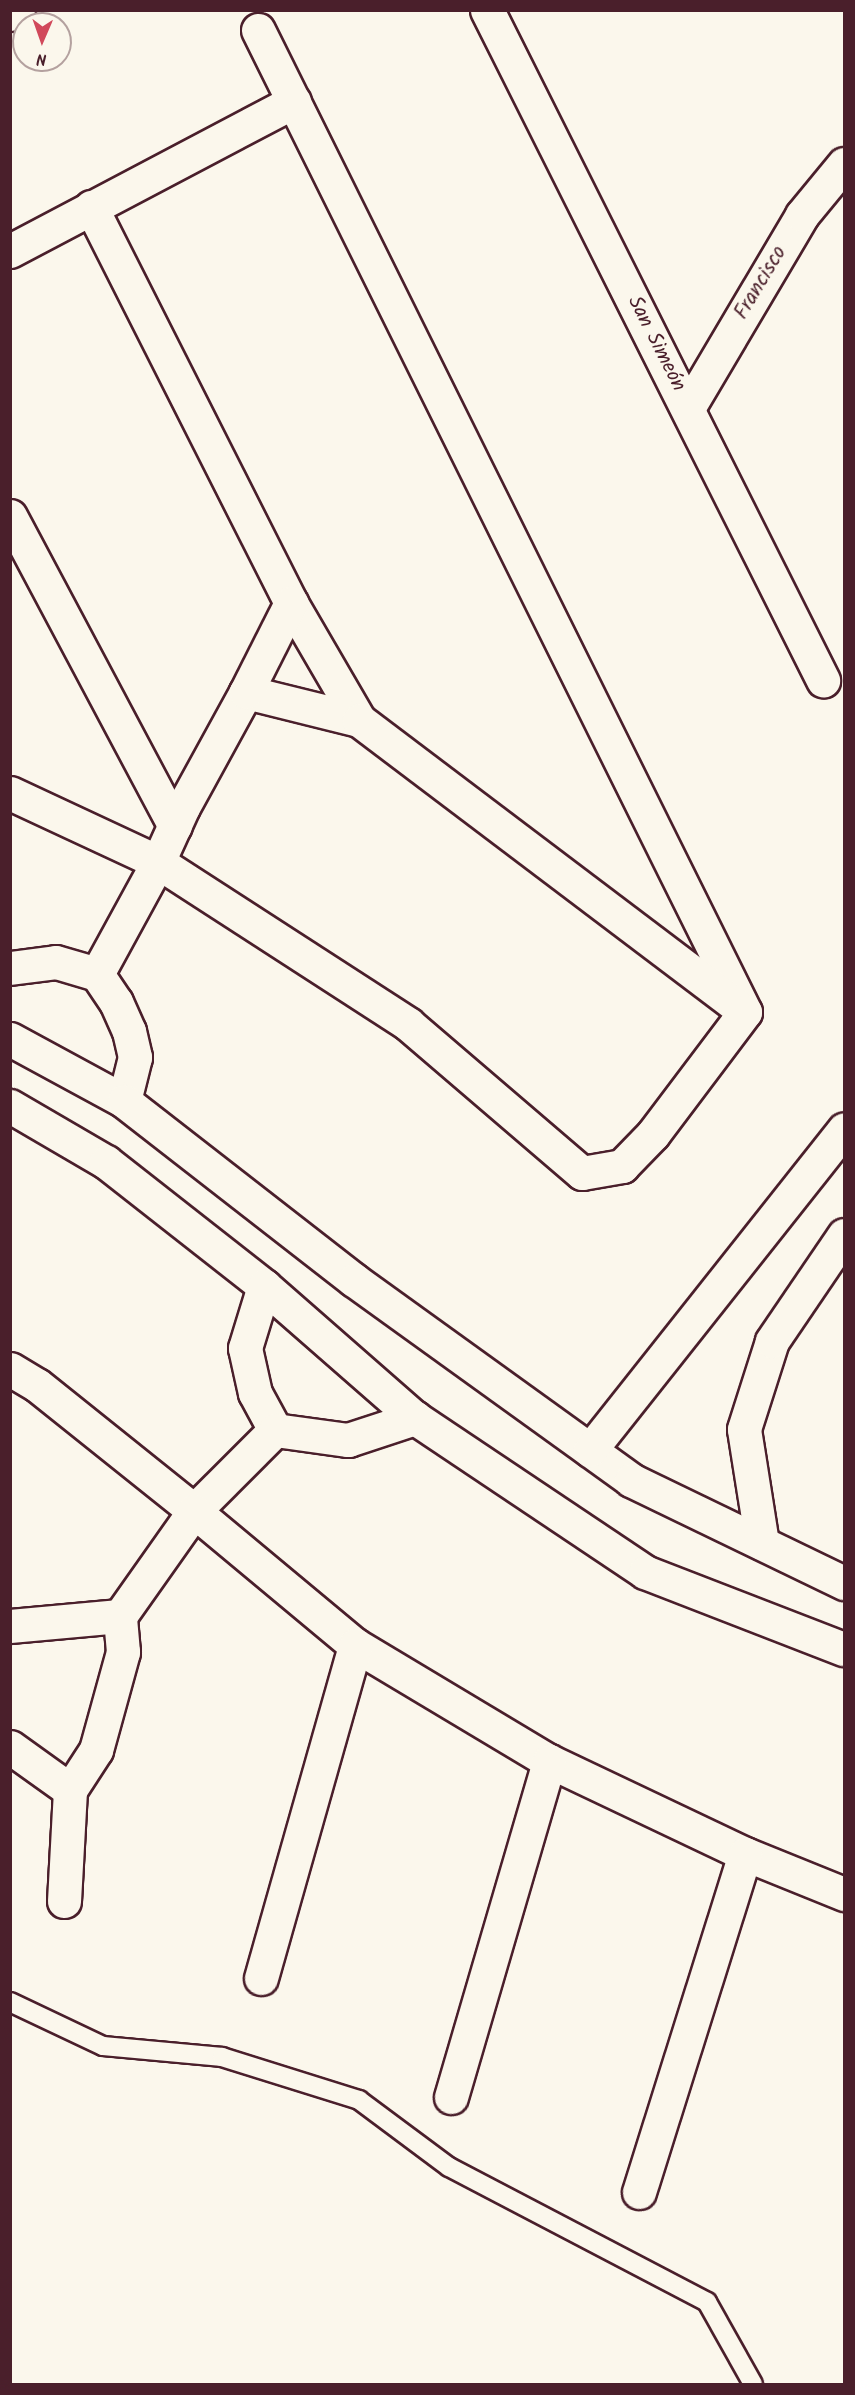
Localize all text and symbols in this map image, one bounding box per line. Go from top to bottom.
north arrow [12,12,72,72]
text: N [36,46,47,71]
street label: Francisco [729,242,793,324]
street label: San Simeón [621,292,691,396]

